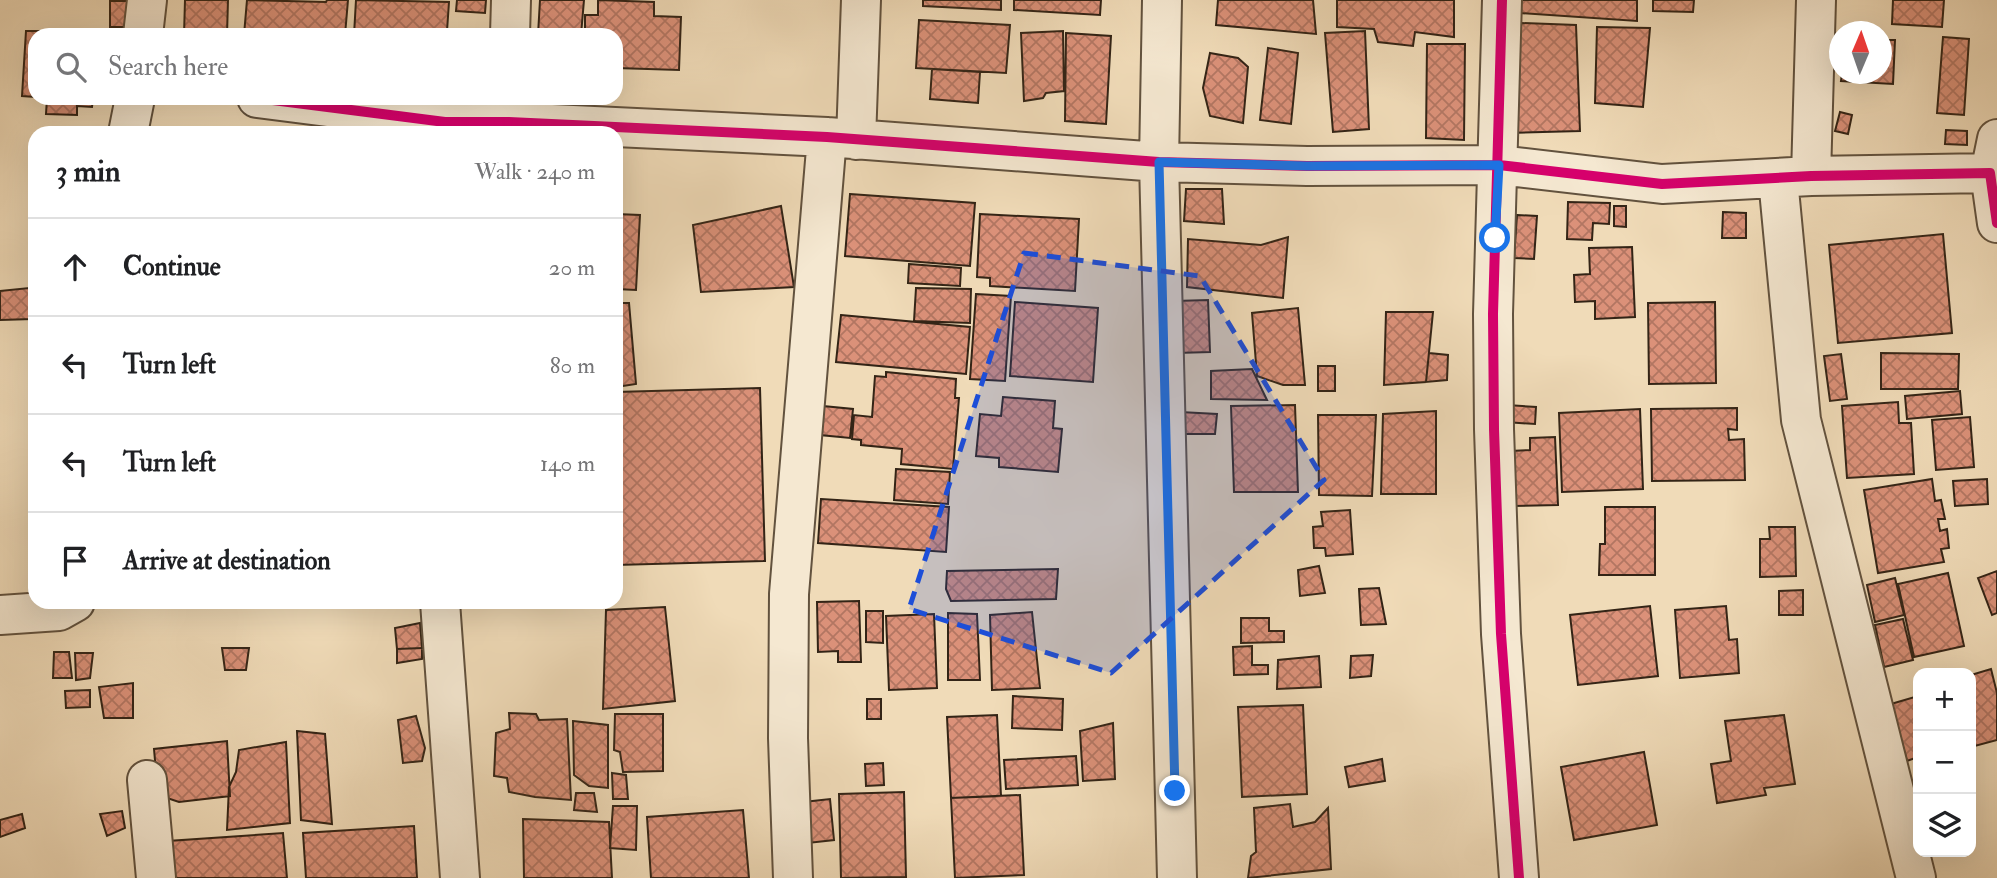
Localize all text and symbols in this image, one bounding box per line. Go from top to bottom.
north arrow [1829,21,1892,84]
search box [28,28,623,105]
icon: search [52,48,90,86]
text: Search here [108,51,228,83]
text: 3 min [56,153,121,190]
text: Walk · 240 m [475,157,595,186]
route start [1479,222,1510,253]
icon: ahead [56,248,94,286]
text: Continue [123,251,221,283]
text: 20 m [549,253,595,282]
icon: left [56,346,94,384]
text: Turn left [123,349,216,381]
text: 80 m [550,351,595,380]
icon: left [56,444,94,482]
text: Turn left [123,447,216,479]
text: 140 m [540,449,595,478]
icon: arrive [56,542,94,580]
text: Arrive at destination [123,545,331,577]
map controls [1913,668,1976,857]
button: + [1913,668,1976,731]
button: − [1913,731,1976,794]
route end [1159,775,1190,806]
button: layers [1913,794,1976,857]

